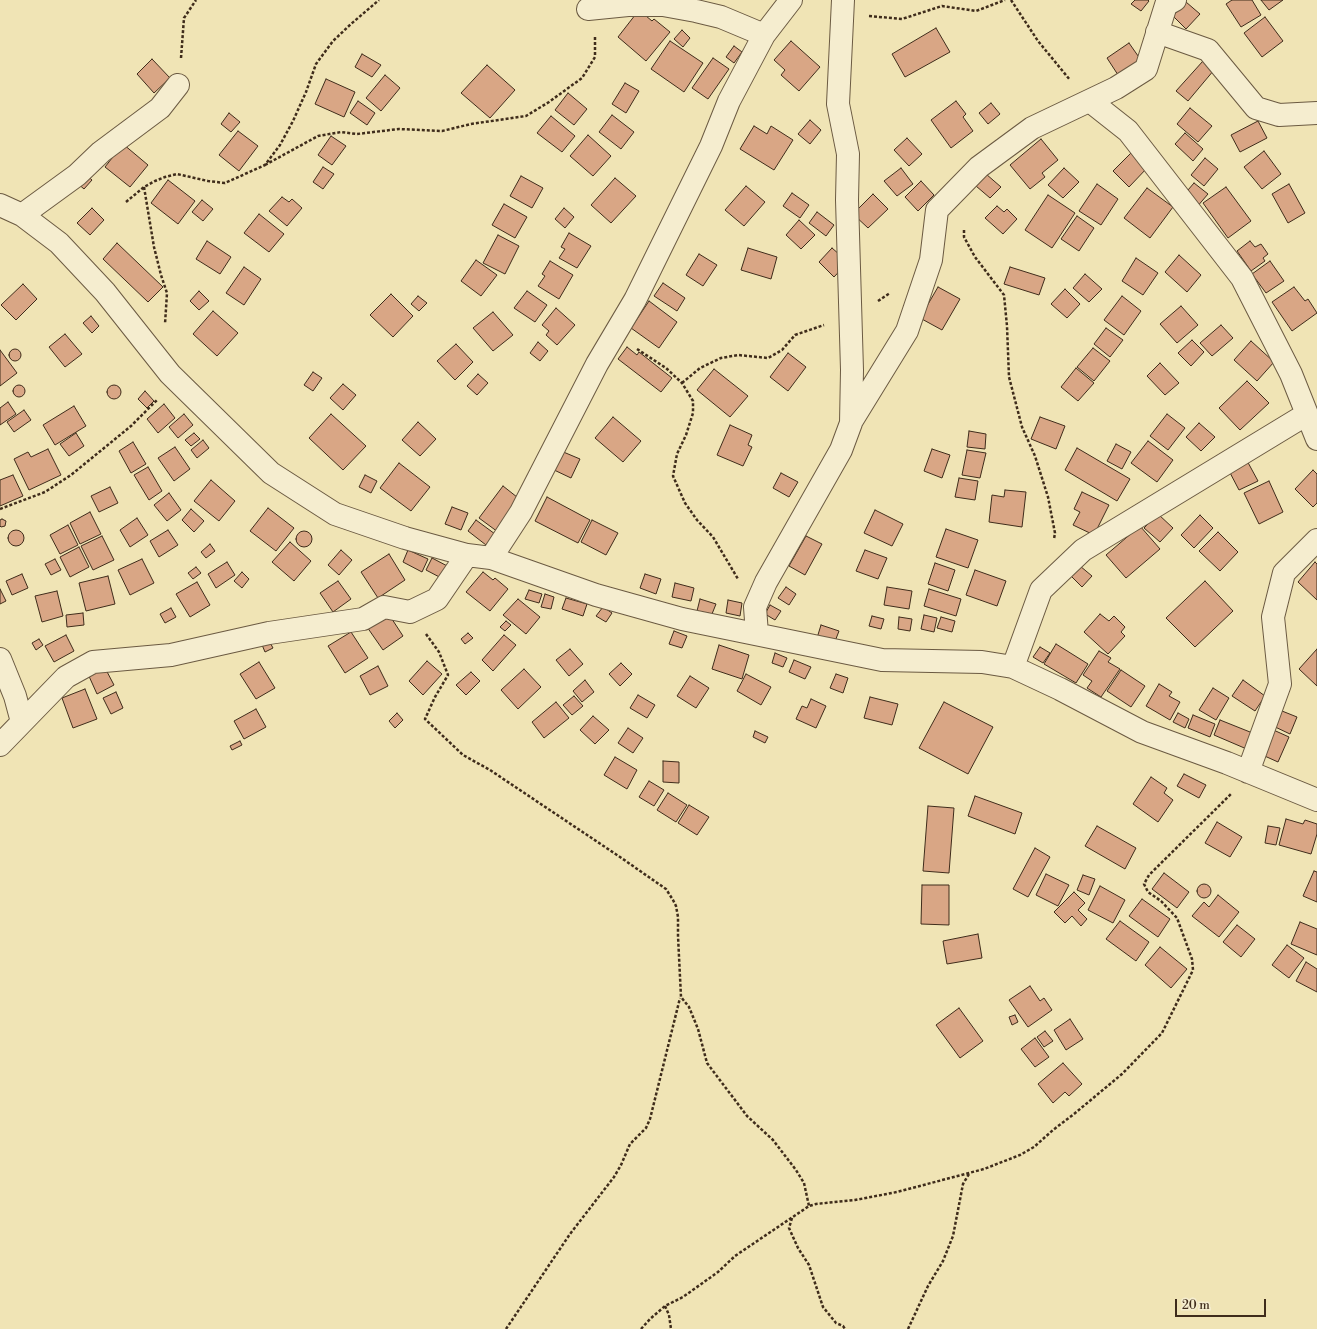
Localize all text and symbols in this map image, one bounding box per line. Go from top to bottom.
scale bar [1177,1291,1268,1317]
text: 20 m [1182,1298,1210,1313]

